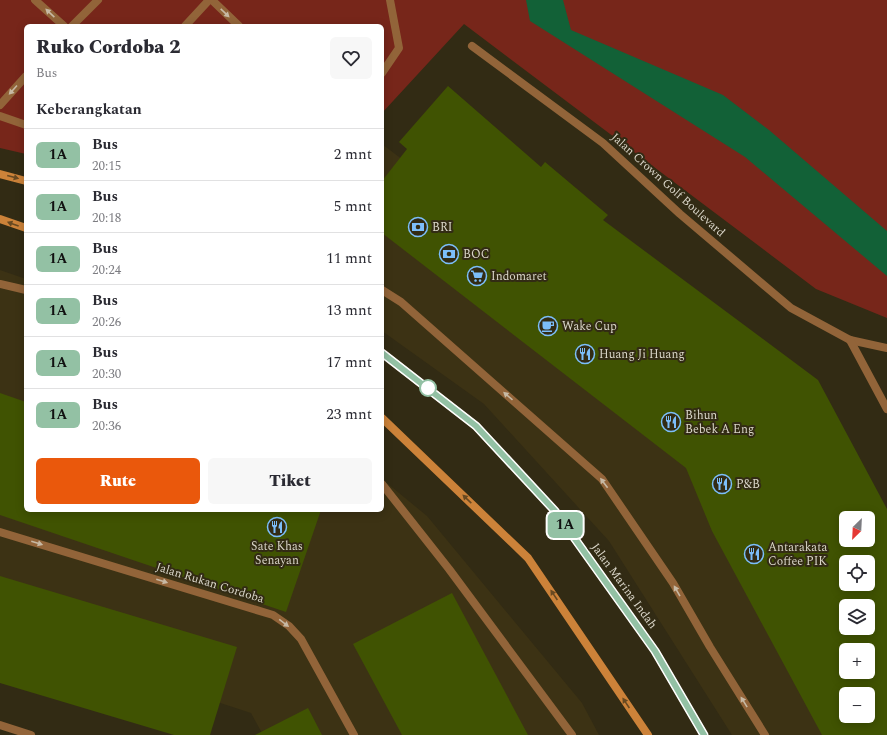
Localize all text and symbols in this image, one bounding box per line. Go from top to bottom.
one-way arrow [220,8,230,18]
one-way arrow [45,9,54,18]
text: Ruko Cordoba 2 [36,33,181,62]
button: heart [330,37,372,79]
text: Bus [36,63,57,83]
one-way arrow [9,86,18,95]
text: Keberangkatan [36,98,142,121]
street label: Jalan Crown Golf Boulevard [606,128,730,242]
text: Bus [92,133,118,156]
text: 2 mnt [334,143,372,166]
text: 1A [49,144,67,165]
text: 20:15 [92,156,121,176]
one-way arrow [7,174,19,180]
text: Bus [92,185,118,208]
text: 5 mnt [334,195,372,218]
text: 1A [49,196,67,217]
text: 20:18 [92,208,121,228]
bank icon: BRI [407,216,429,238]
place label: BRI [432,218,453,237]
one-way arrow [7,220,19,226]
text: Bus [92,237,118,260]
bank icon: BOC [438,243,460,265]
place label: BOC [463,245,489,264]
text: 11 mnt [326,247,372,270]
text: 1A [49,248,67,269]
text: 20:24 [92,260,121,280]
supermarket icon: Indomaret [466,265,488,287]
place label: Indomaret [491,267,547,286]
text: Bus [92,289,118,312]
text: 13 mnt [326,299,372,322]
text: 1A [49,300,67,321]
text: 20:26 [92,312,121,332]
cafe icon: Wake Cup [537,315,559,337]
place label: Wake Cup [562,317,617,336]
text: Bus [92,341,118,364]
restaurant icon: Huang Ji Huang [574,343,596,365]
place label: Huang Ji Huang [599,345,685,364]
text: 17 mnt [326,351,372,374]
text: 1A [49,352,67,373]
text: 20:30 [92,364,121,384]
unlabelled marker [419,379,437,397]
one-way arrow [503,392,513,401]
text: Bus [92,393,118,416]
text: 23 mnt [326,403,372,426]
text: 1A [49,404,67,425]
place label: Bihun Bebek A Eng [685,406,754,439]
restaurant icon: Bihun Bebek A Eng [660,411,682,433]
text: 20:36 [92,416,121,436]
button: Rute [36,458,200,504]
button: Tiket [208,458,372,504]
restaurant icon: P&B [711,473,733,495]
place label: P&B [736,475,760,494]
one-way arrow [601,478,609,488]
one-way arrow [462,494,472,504]
north arrow [839,511,875,547]
map controls [839,511,875,723]
line badge: 1A [547,512,583,538]
text: 1A [556,514,574,535]
restaurant icon: Sate Khas Senayan [266,516,288,538]
place label: Sate Khas Senayan [251,537,303,570]
place label: Antarakata Coffee PIK [768,538,827,571]
street label: Jalan Marina Indah [586,539,662,633]
one-way arrow [32,540,44,546]
restaurant icon: Antarakata Coffee PIK [743,543,765,565]
button: locate [839,555,875,591]
street label: Jalan Rukan Cordoba [154,558,267,609]
one-way arrow [156,578,168,584]
one-way arrow [674,585,681,596]
one-way arrow [550,589,557,601]
button: layers [839,599,875,635]
one-way arrow [279,619,290,627]
button: + [839,643,875,679]
button: − [839,687,875,723]
one-way arrow [741,696,748,708]
one-way arrow [622,697,630,708]

